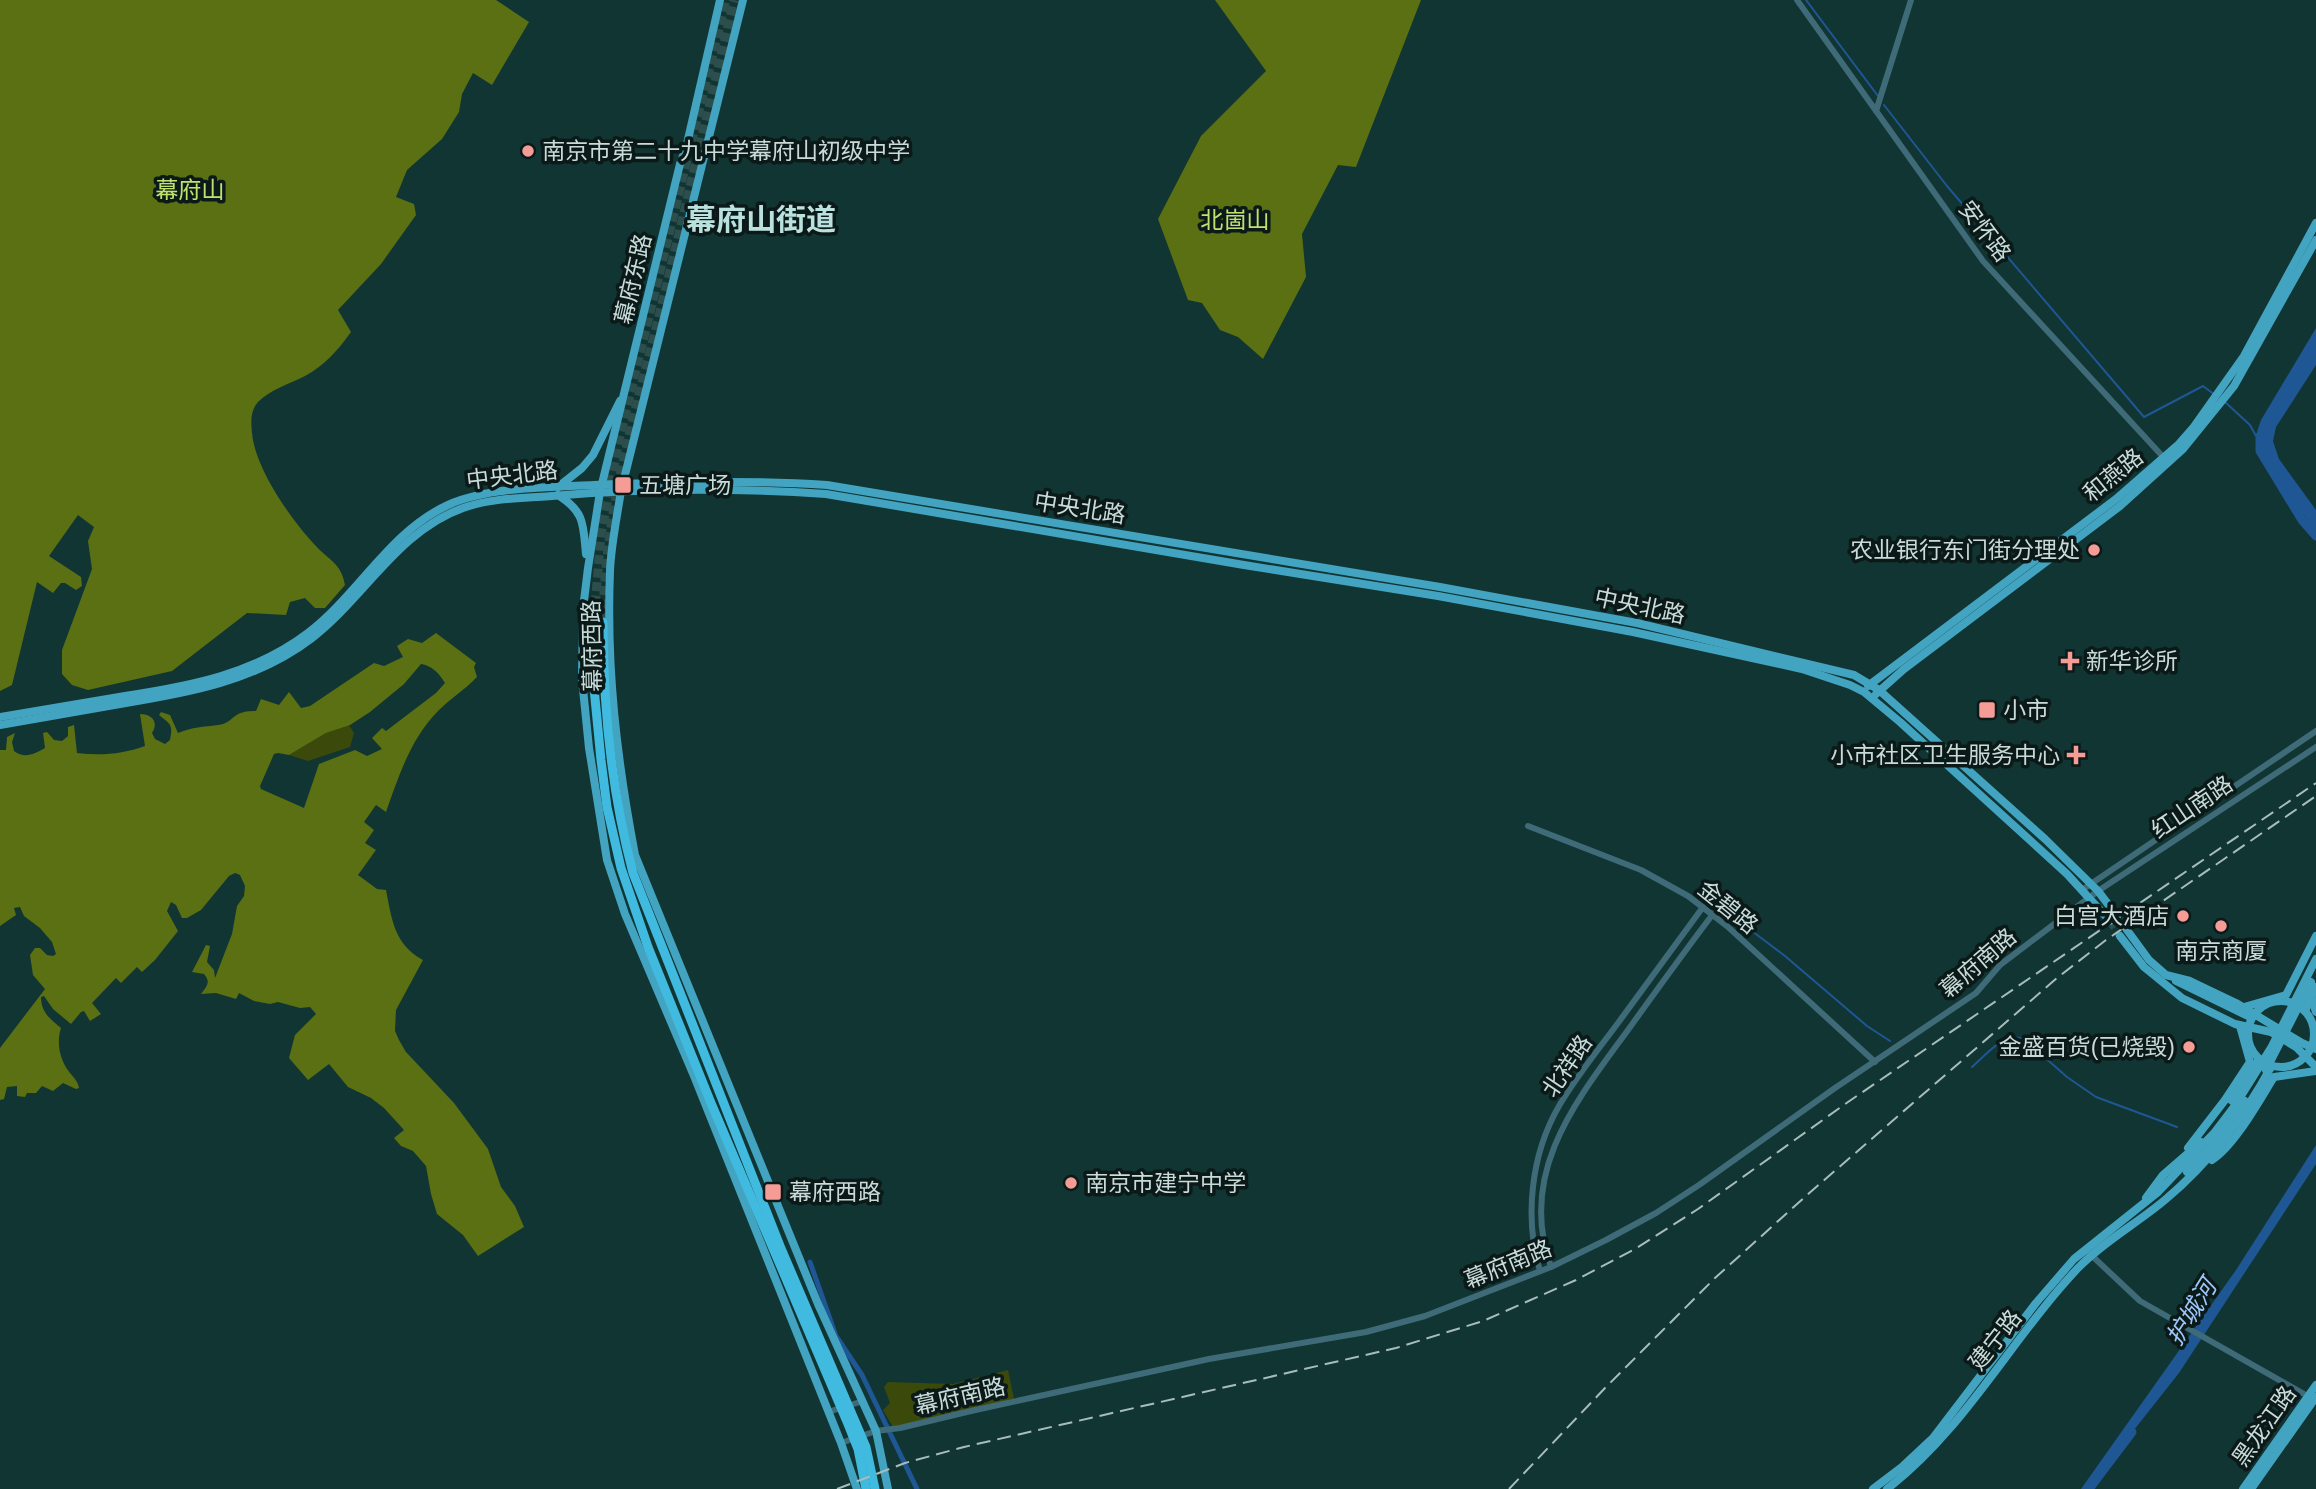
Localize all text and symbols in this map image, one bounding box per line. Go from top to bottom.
place label: 南京市第二十九中学幕府山初级中学 [542,138,910,164]
marker: 南京市第二十九中学幕府山初级中学 [520,143,536,159]
park label: 幕府山 [156,177,225,203]
street label: 安怀路 [1954,196,2016,266]
district label: 幕府山街道 [686,203,836,236]
park label: 北崮山 [1201,207,1270,233]
street label: 幕府东路 [610,231,656,327]
street label: 和燕路 [2078,443,2148,507]
street label: 中央北路 [465,456,559,494]
place label: 五塘广场 [639,472,731,498]
marker: 五塘广场 [613,475,633,495]
street label: 中央北路 [1033,488,1127,528]
place label: 农业银行东门街分理处 [1850,537,2080,563]
marker: 农业银行东门街分理处 [2086,542,2102,558]
street label: 中央北路 [1592,584,1688,628]
street label: 幕府西路 [578,600,606,692]
place label: 新华诊所 [2086,648,2178,674]
marker: 新华诊所 [2060,651,2080,671]
place label: 小市 [2003,697,2049,723]
marker: 小市 [1977,700,1997,720]
place label: 小市社区卫生服务中心 [1830,742,2060,768]
marker: 小市社区卫生服务中心 [2066,745,2086,765]
street label: 红山南路 [2147,770,2237,844]
street label: 金碧路 [1693,875,1763,939]
place label: 白宫大酒店 [2054,903,2169,929]
marker: 白宫大酒店 [2175,908,2191,924]
marker: 南京商厦 [2213,918,2229,934]
street label: 幕府南路 [1935,923,2021,1003]
place label: 南京商厦 [2175,938,2267,964]
street label: 北祥路 [1537,1030,1597,1102]
place label: 金盛百货(已烧毁) [1999,1034,2175,1060]
marker: 金盛百货(已烧毁) [2181,1039,2197,1055]
place label: 南京市建宁中学 [1085,1170,1246,1196]
marker: 南京市建宁中学 [1063,1175,1079,1191]
place label: 幕府西路 [789,1179,881,1205]
marker: 幕府西路 [763,1182,783,1202]
street label: 幕府南路 [1460,1235,1556,1293]
water label: 护城河 [2160,1271,2224,1350]
street label: 建宁路 [1964,1305,2026,1375]
street label: 幕府南路 [912,1373,1008,1419]
street label: 黑龙江路 [2227,1381,2301,1471]

